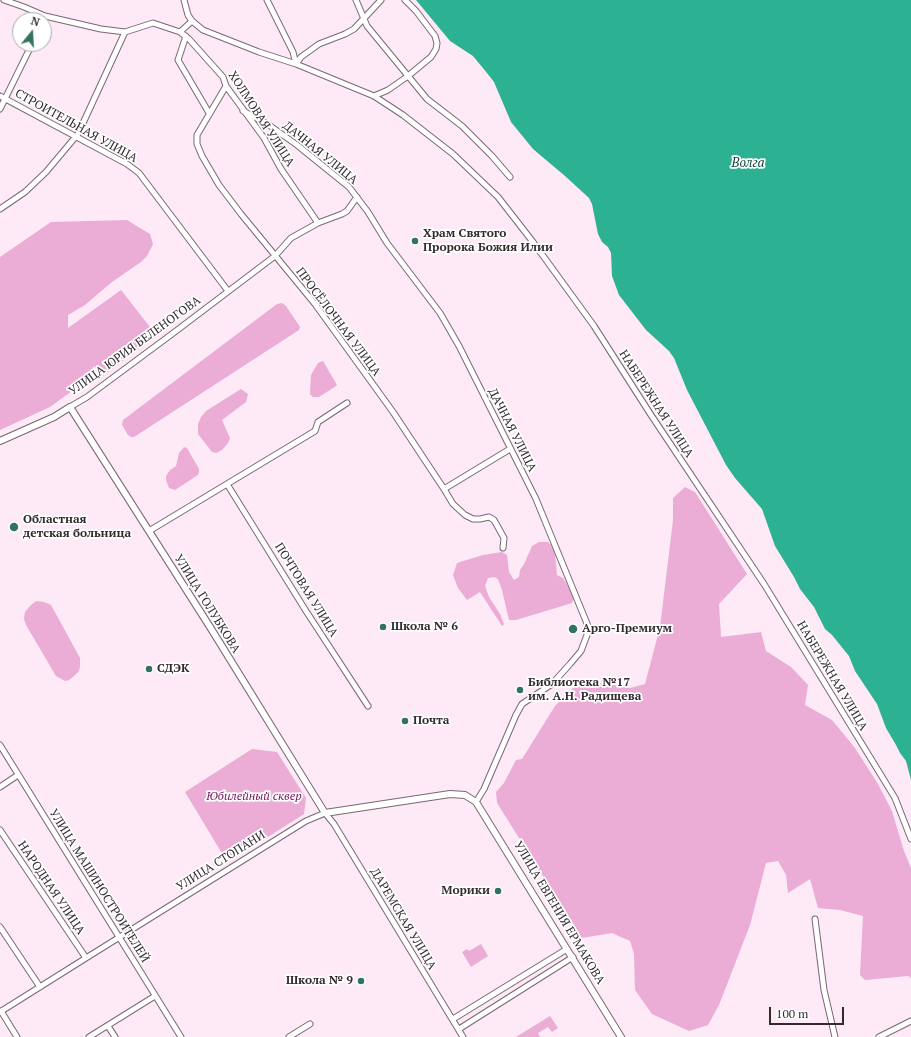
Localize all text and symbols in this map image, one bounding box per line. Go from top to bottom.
north arrow [12,12,52,52]
text: N [29,14,42,29]
street label: ХОЛМОВАЯ УЛИЦА [225,69,297,169]
street label: СТРОИТЕЛЬНАЯ УЛИЦА [12,86,140,166]
street label: ДАЧНАЯ УЛИЦА [280,119,360,187]
water label: Волга [732,155,764,171]
place label: Храм Святого Пророка Божия Илии [423,227,553,255]
marker: Храм Святого Пророка Божия Илии [410,236,420,246]
street label: ПРОСЁЛОЧНАЯ УЛИЦА [293,265,383,379]
street label: УЛИЦА ЮРИЯ БЕЛЕНОГОВА [66,293,204,399]
street label: НАБЕРЕЖНАЯ УЛИЦА [616,348,696,460]
street label: ДАЧНАЯ УЛИЦА [485,386,539,474]
place label: Областная детская больница [23,513,131,541]
marker: Областная детская больница [8,521,20,533]
street label: ПОЧТОВАЯ УЛИЦА [271,540,341,640]
street label: УЛИЦА ГОЛУБКОВА [171,552,243,656]
street label: НАБЕРЕЖНАЯ УЛИЦА [794,619,870,733]
place label: Школа № 6 [391,620,458,634]
marker: Школа № 6 [378,622,388,632]
place label: Арго-Премиум [582,622,672,636]
marker: Арго-Премиум [567,623,579,635]
place label: СДЭК [157,662,189,676]
marker: СДЭК [144,664,154,674]
place label: Библиотека №17 им. А.Н. Радищева [528,676,641,704]
marker: Библиотека №17 им. А.Н. Радищева [515,685,525,695]
place label: Почта [413,714,449,728]
marker: Почта [400,716,410,726]
park label: Юбилейный сквер [206,790,302,804]
street label: УЛИЦА МАШИНОСТРОИТЕЛЕЙ [46,807,152,965]
street label: УЛИЦА СТОПАНИ [174,828,268,894]
street label: НАРОДНАЯ УЛИЦА [14,839,88,937]
street label: УЛИЦА ЕВГЕНИЯ ЕРМАКОВА [511,839,607,987]
street label: ДАРЕМСКАЯ УЛИЦА [367,866,439,972]
place label: Морики [441,884,490,898]
marker: Морики [493,886,503,896]
place label: Школа № 9 [286,974,353,988]
marker: Школа № 9 [356,976,366,986]
scale bar [771,999,846,1025]
text: 100 m [776,1006,808,1021]

